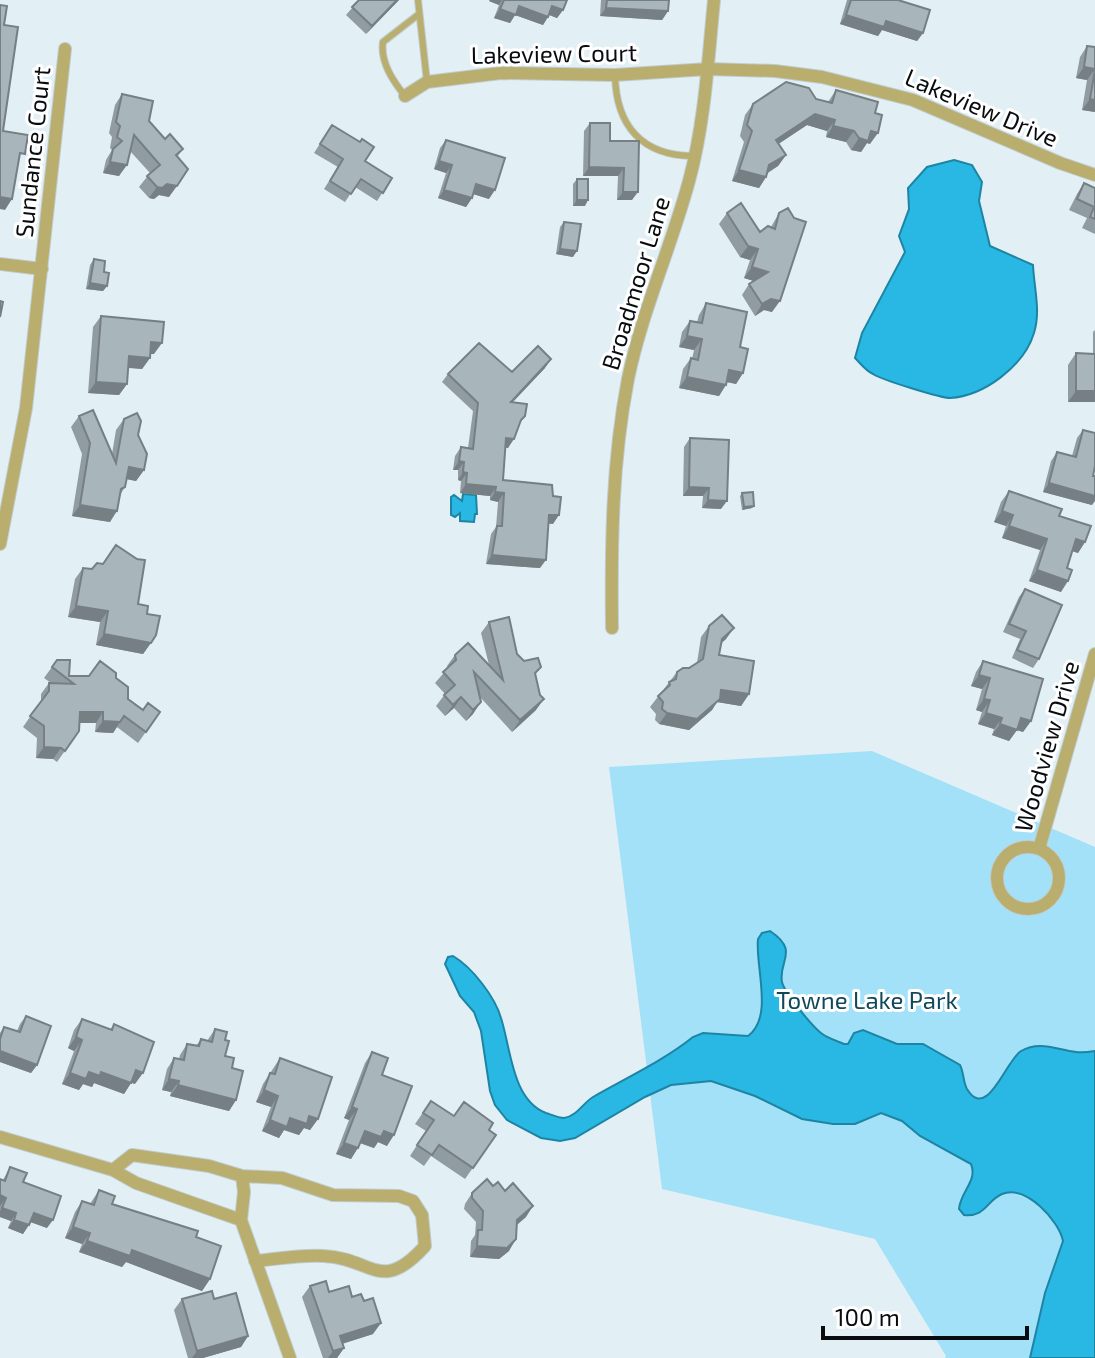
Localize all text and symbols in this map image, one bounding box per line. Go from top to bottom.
street label: Lakeview Court [471,37,637,69]
street label: Lakeview Drive [901,62,1063,152]
street label: Sundance Court [9,65,55,239]
street label: Broadmoor Lane [595,193,675,373]
street label: Woodview Drive [1008,657,1084,835]
park label: Towne Lake Park [776,985,958,1014]
scale bar [823,1290,1027,1340]
text: 100 m [835,1302,900,1331]

